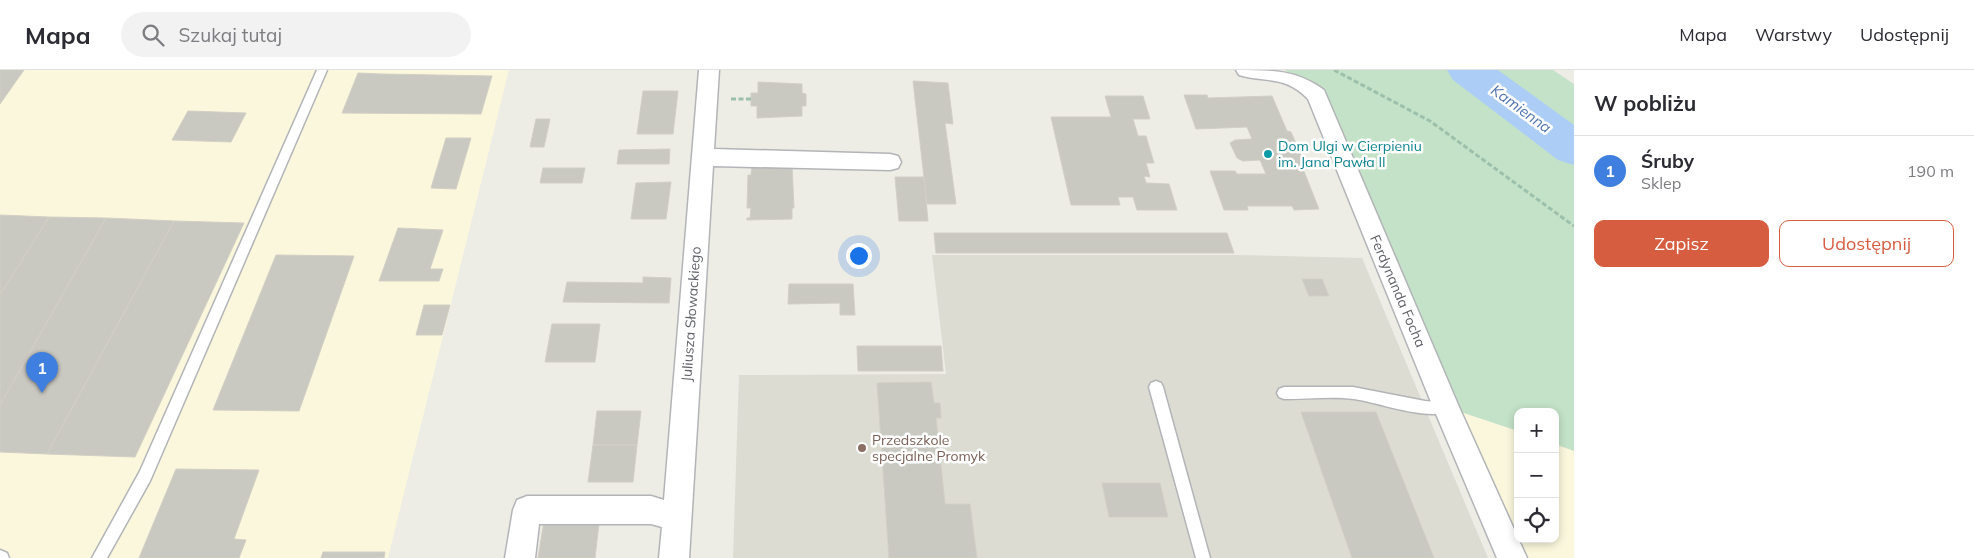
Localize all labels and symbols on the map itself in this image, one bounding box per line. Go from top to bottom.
water label: Kamienna [1487,80,1555,137]
place label: Dom Ulgi w Cierpieniu im. Jana Pawła II [1278,137,1422,171]
marker: Dom Ulgi w Cierpieniu im. Jana Pawła II [1262,148,1274,160]
street label: Ferdynanda Focha [1366,232,1430,350]
your location [846,243,872,269]
street label: Juliusza Słowackiego [677,246,705,382]
pin: 1 [26,352,58,393]
place label: Przedszkole specjalne Promyk [872,431,986,465]
marker: Przedszkole specjalne Promyk [856,442,868,454]

